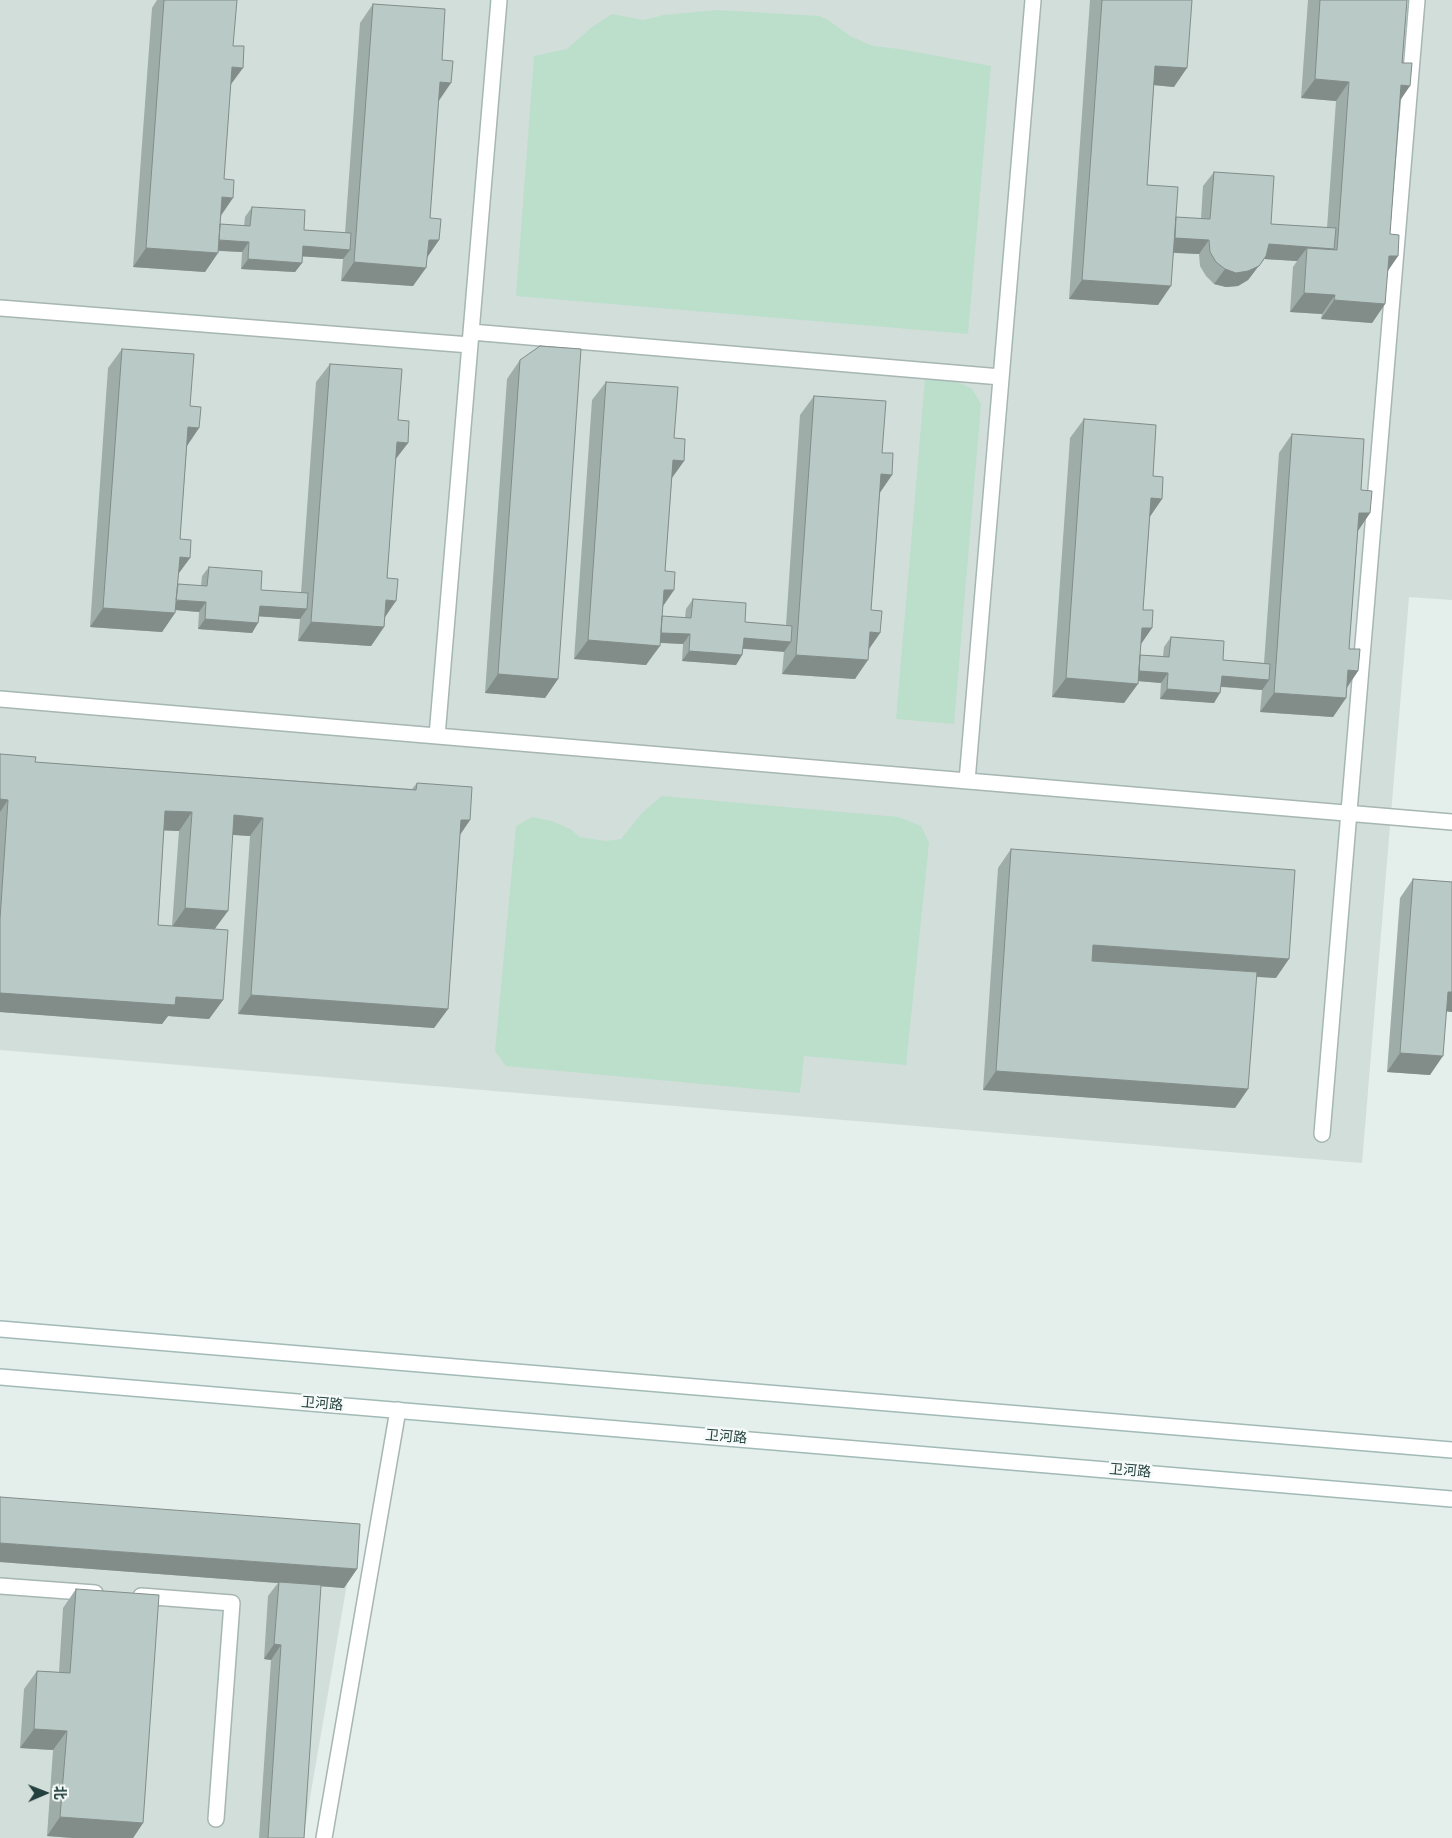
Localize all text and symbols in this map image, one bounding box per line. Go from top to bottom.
street label: 卫河路 [300,1394,344,1414]
street label: 卫河路 [704,1427,748,1447]
street label: 卫河路 [1108,1461,1152,1481]
north arrow [20,1768,70,1818]
text: 北 [51,1786,70,1800]

